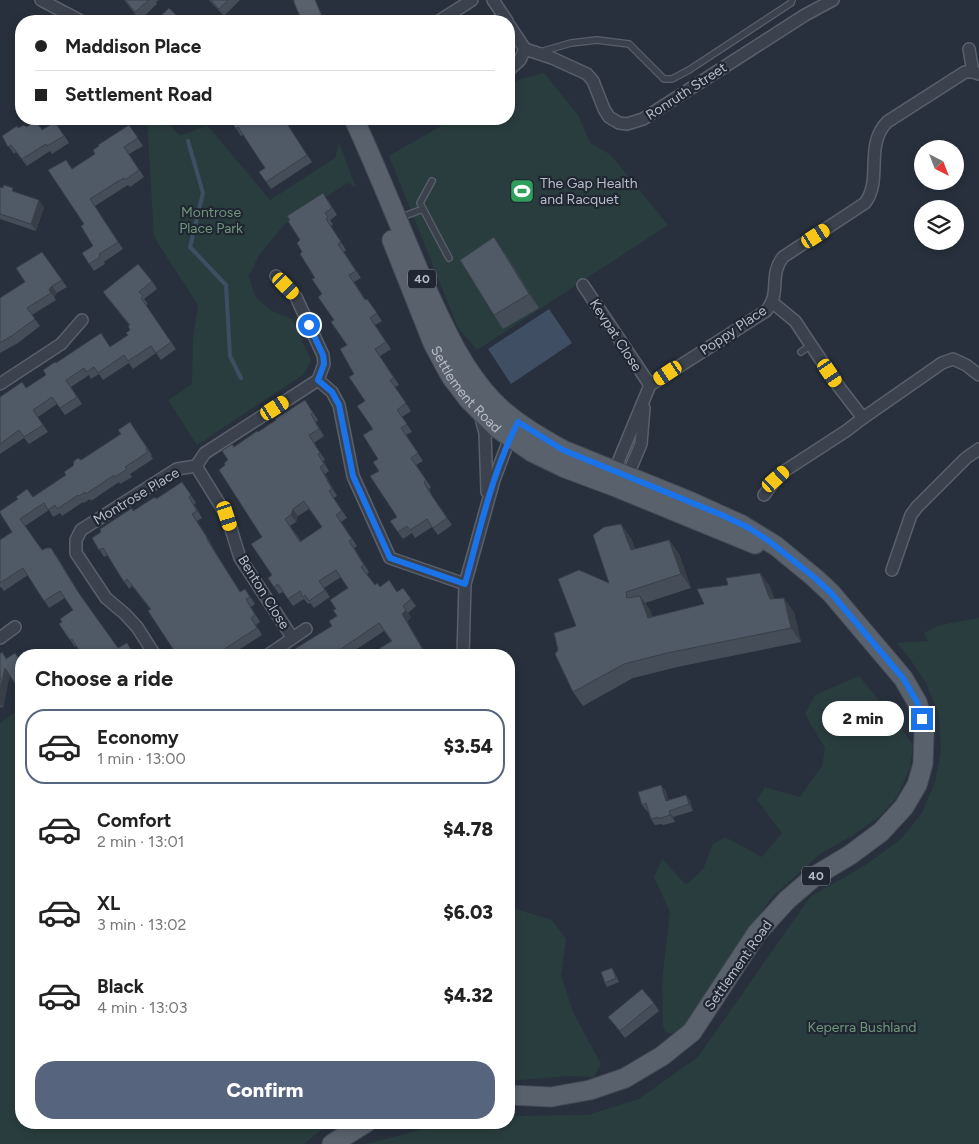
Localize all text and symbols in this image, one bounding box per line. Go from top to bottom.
text: Maddison Place [65,35,201,58]
street label: Ronruth Street [643,59,730,124]
text: Settlement Road [65,83,212,106]
north arrow [914,140,964,190]
map controls [914,140,964,250]
place label: The Gap Health and Racquet [540,175,638,208]
sports icon: The Gap Health and Racquet [509,178,535,204]
button: layers [914,200,964,250]
park label: Montrose Place Park [179,204,243,237]
car [799,222,832,250]
car [270,270,301,302]
road number: 40 [408,270,436,288]
street label: Kevpat Close [586,296,645,375]
street label: Poppy Place [697,302,770,359]
route start [298,314,320,336]
street label: Settlement Road [427,343,505,436]
car [815,356,844,390]
car [651,358,684,388]
car [258,394,291,422]
car [759,463,792,495]
street label: Montrose Place [90,464,183,529]
car [215,499,238,533]
street label: Benton Close [234,552,293,633]
text: Choose a ride [35,665,173,692]
callout: 2 min [822,702,904,736]
route end [911,708,933,730]
text: 2 min [843,709,883,728]
icon: car [37,724,82,769]
text: Economy [97,726,179,749]
text: $3.54 [444,735,493,758]
text: 1 min · 13:00 [97,749,186,768]
icon: car [37,807,82,852]
text: Comfort [97,809,172,832]
text: $4.78 [443,818,493,841]
text: 2 min · 13:01 [97,832,184,851]
road number: 40 [802,866,830,886]
icon: car [37,890,82,935]
text: XL [97,892,120,915]
text: $6.03 [443,901,493,924]
text: 3 min · 13:02 [97,915,186,934]
street label: Settlement Road [701,917,776,1014]
icon: car [37,973,82,1018]
text: Black [97,975,144,998]
text: $4.32 [444,984,493,1007]
text: 4 min · 13:03 [97,998,187,1017]
park label: Keperra Bushland [808,1019,917,1036]
button: Confirm [35,1061,495,1119]

